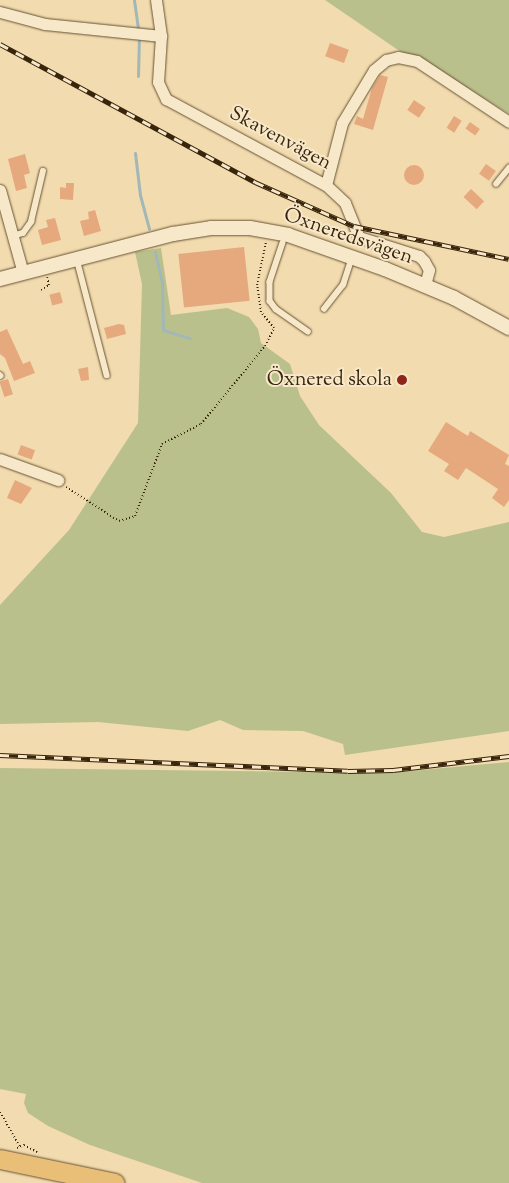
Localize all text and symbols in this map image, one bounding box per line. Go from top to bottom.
street label: Skavenvägen [225,102,335,176]
street label: Öxneredsvägen [280,204,416,270]
place label: Öxnered skola [267,368,392,392]
marker: Öxnered skola [396,374,408,386]

